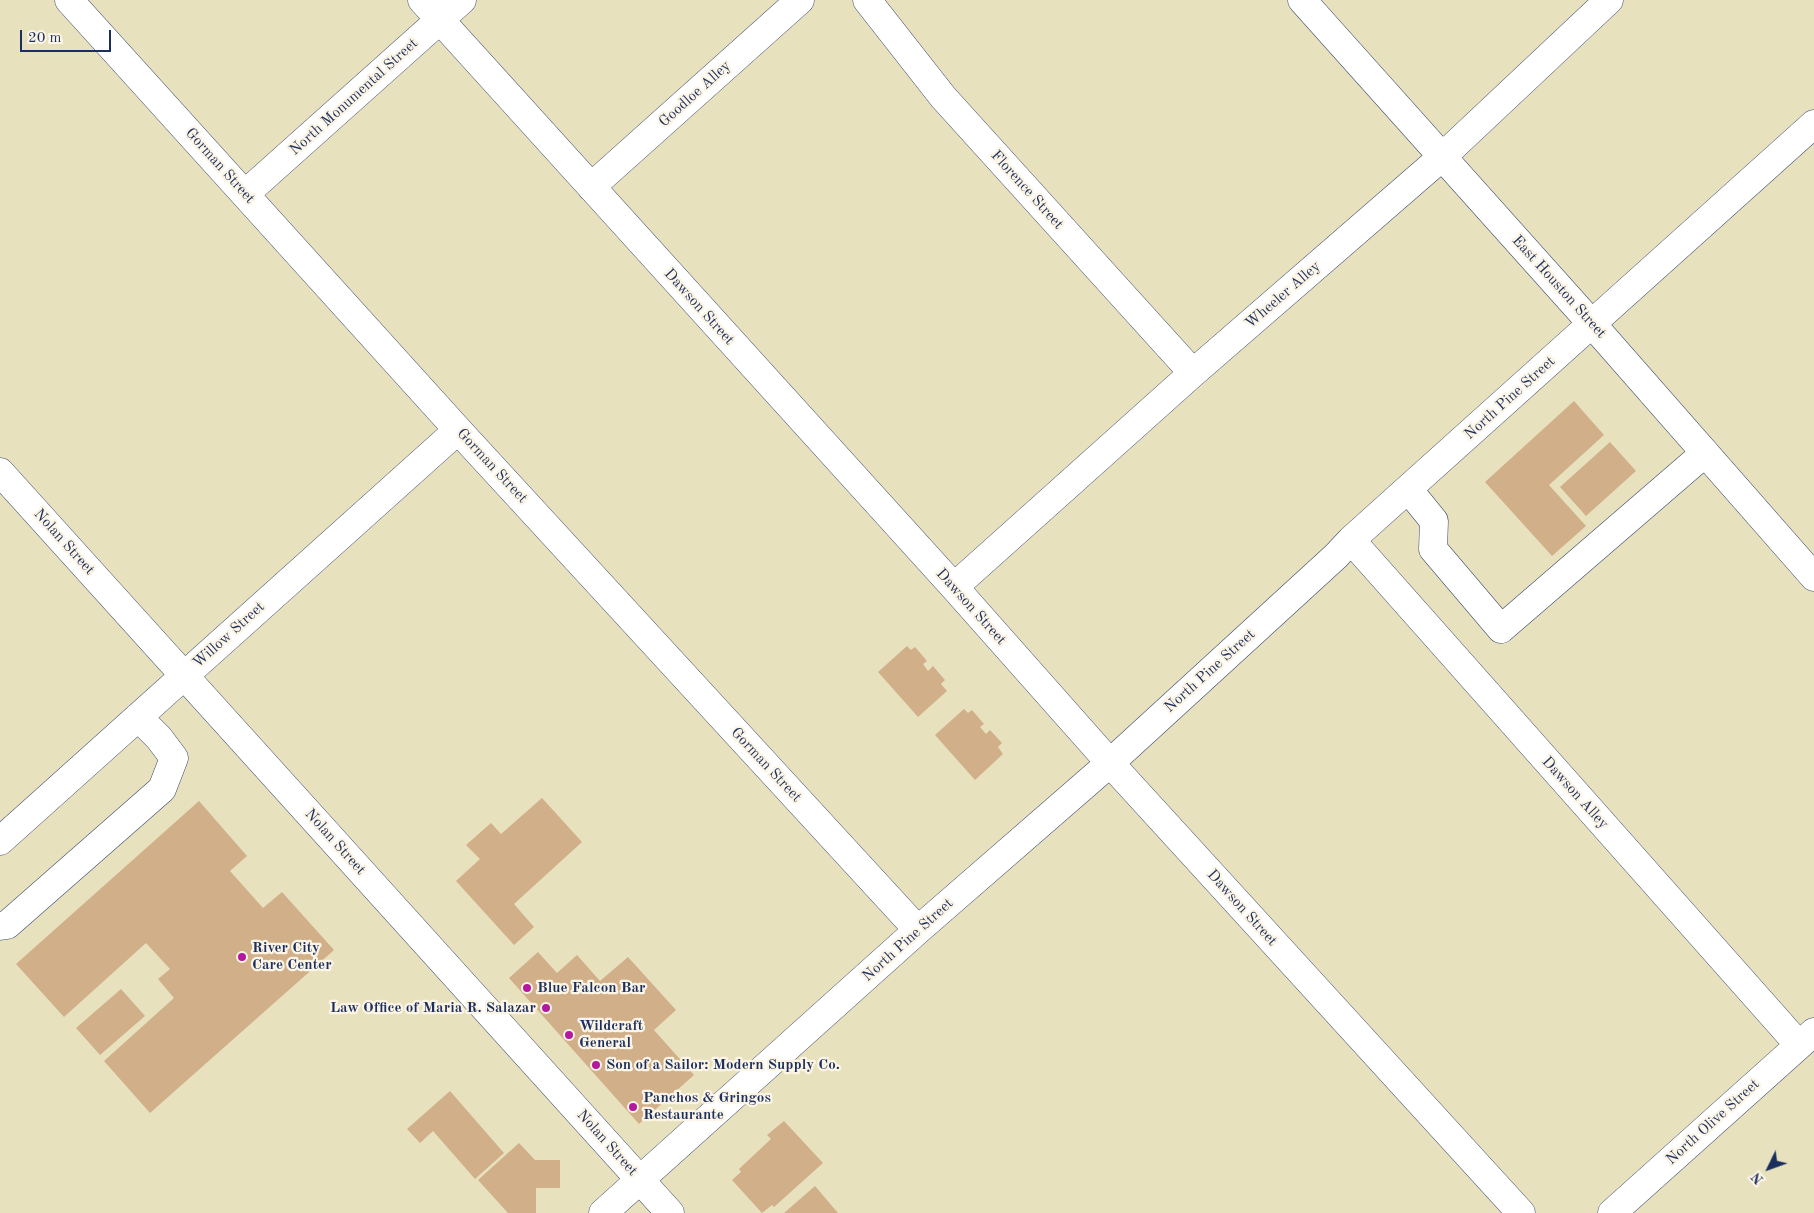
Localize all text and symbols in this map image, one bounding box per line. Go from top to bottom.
scale bar [22,20,114,52]
text: 20 m [28,31,62,46]
street label: North Monumental Street [286,35,422,159]
street label: Goodloe Alley [655,57,735,131]
street label: Gorman Street [181,124,259,208]
street label: Florence Street [987,147,1067,233]
street label: East Houston Street [1508,232,1610,342]
street label: Wheeler Alley [1242,257,1324,333]
street label: Dawson Street [660,265,738,349]
street label: North Pine Street [1461,353,1559,443]
street label: Gorman Street [453,425,531,507]
street label: Nolan Street [30,505,98,579]
street label: Dawson Street [932,565,1010,649]
street label: Willow Street [189,598,269,672]
street label: North Pine Street [1161,626,1259,716]
street label: Gorman Street [727,724,805,806]
street label: Dawson Alley [1538,753,1612,833]
street label: Nolan Street [301,805,369,879]
street label: Dawson Street [1203,866,1281,950]
street label: North Pine Street [859,895,957,985]
place label: River City Care Center [252,939,332,974]
marker: River City Care Center [236,951,248,963]
place label: Blue Falcon Bar [537,979,646,997]
marker: Blue Falcon Bar [521,982,533,994]
place label: Law Office of Maria R. Salazar [330,999,536,1017]
marker: Law Office of Maria R. Salazar [540,1002,552,1014]
place label: Wildcraft General [579,1017,643,1052]
marker: Wildcraft General [563,1029,575,1041]
place label: Son of a Sailor: Modern Supply Co. [606,1056,840,1074]
marker: Son of a Sailor: Modern Supply Co. [590,1059,602,1071]
street label: North Olive Street [1663,1075,1763,1169]
place label: Panchos & Gringos Restaurante [643,1089,771,1124]
marker: Panchos & Gringos Restaurante [627,1101,639,1113]
street label: Nolan Street [573,1106,641,1180]
north arrow [1744,1143,1794,1193]
text: N [1749,1169,1767,1187]

